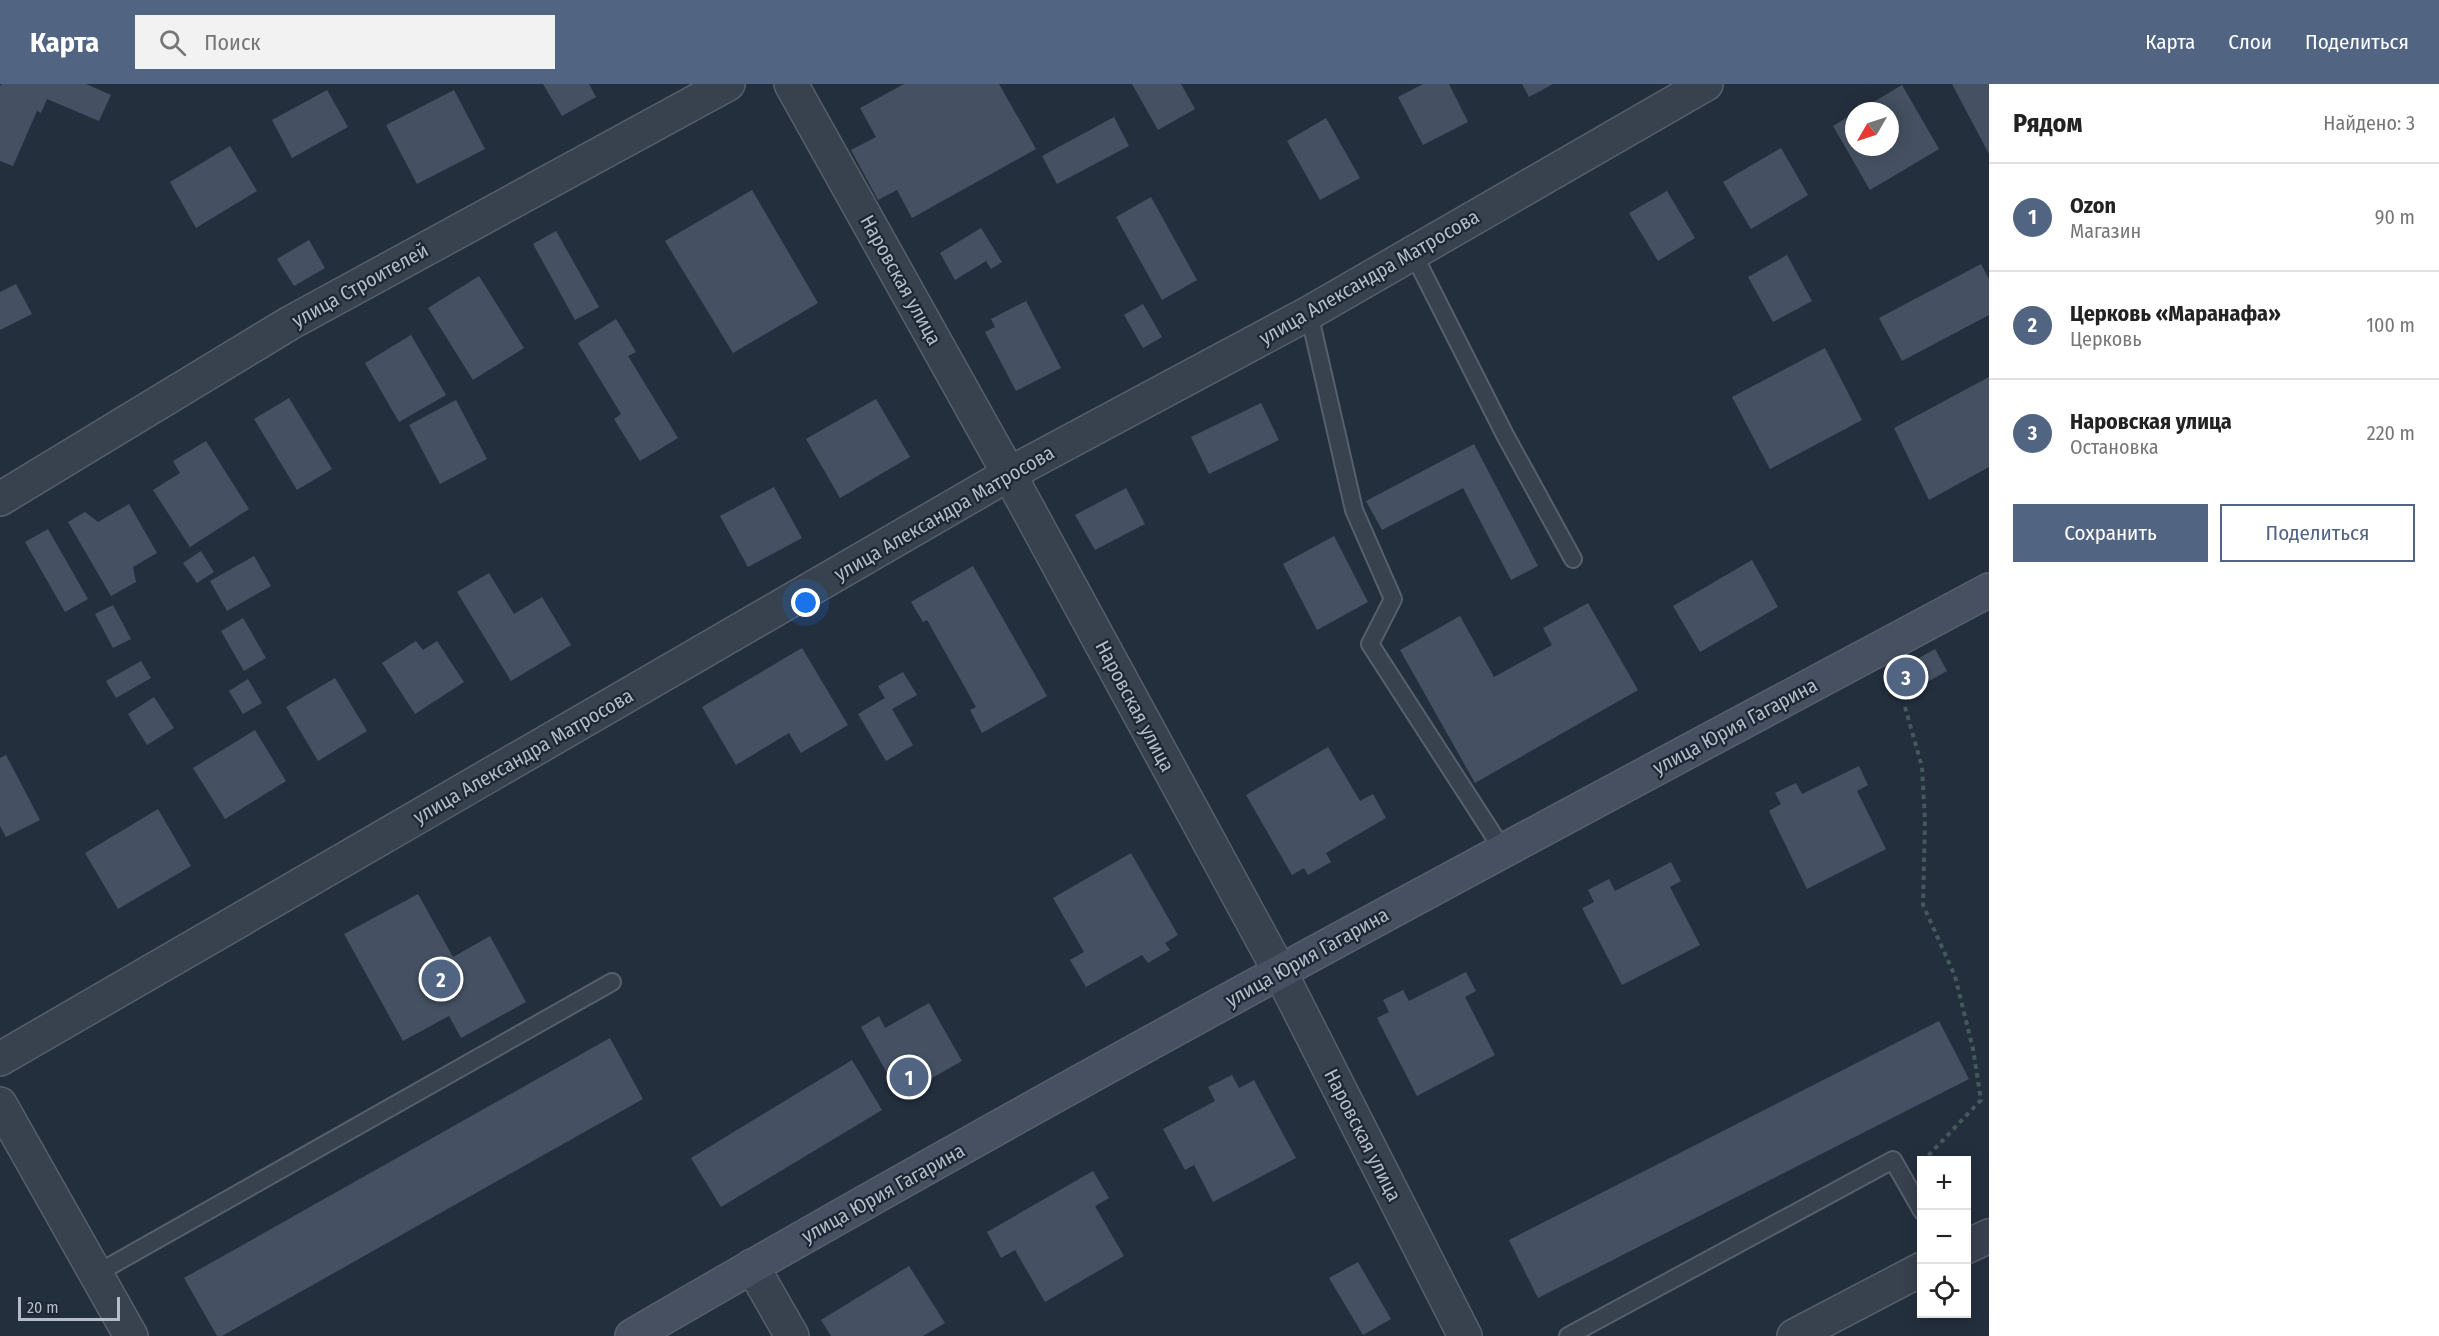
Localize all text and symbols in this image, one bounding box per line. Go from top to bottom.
search box [135,15,555,69]
text: Карта [30,26,99,59]
icon: search [156,26,189,59]
text: Поиск [204,29,261,56]
text: Карта [2145,29,2195,55]
text: Слои [2228,29,2272,55]
text: Поделиться [2305,29,2409,55]
north arrow [1845,102,1899,156]
text: Рядом [2013,108,2082,139]
text: Найдено: 3 [2323,111,2415,135]
text: Ozon [2070,192,2116,219]
street label: улица Александра Матросова [1255,204,1483,350]
text: 1 [2028,205,2037,229]
text: 90 m [2375,205,2415,229]
street label: Наровская улица [855,211,947,349]
text: Магазин [2070,219,2141,243]
street label: улица Строителей [288,238,432,332]
text: Церковь «Маранафа» [2070,300,2281,327]
text: 2 [2028,313,2037,337]
text: 100 m [2366,313,2415,337]
text: Церковь [2070,327,2142,351]
text: Наровская улица [2070,408,2232,435]
text: 3 [2028,421,2037,445]
text: 220 m [2367,421,2415,445]
text: Остановка [2070,435,2158,459]
street label: улица Александра Матросова [830,440,1058,586]
button: Сохранить [2013,504,2208,562]
button: Поделиться [2220,504,2415,562]
your location [791,588,820,617]
street label: Наровская улица [1090,636,1180,776]
pin: 3 [1886,654,1926,700]
street label: улица Юрия Гагарина [1649,673,1821,779]
street label: улица Александра Матросова [409,683,637,829]
street label: улица Юрия Гагарина [1221,902,1393,1012]
pin: 2 [422,956,460,1002]
pin: 1 [890,1054,928,1100]
street label: Наровская улица [1319,1065,1407,1205]
street label: улица Юрия Гагарина [797,1138,969,1248]
map controls [1917,1156,1971,1318]
button: + [1917,1156,1971,1210]
button: − [1917,1210,1971,1264]
button: locate [1917,1264,1971,1318]
scale bar [18,1294,120,1322]
text: 20 m [27,1298,58,1317]

